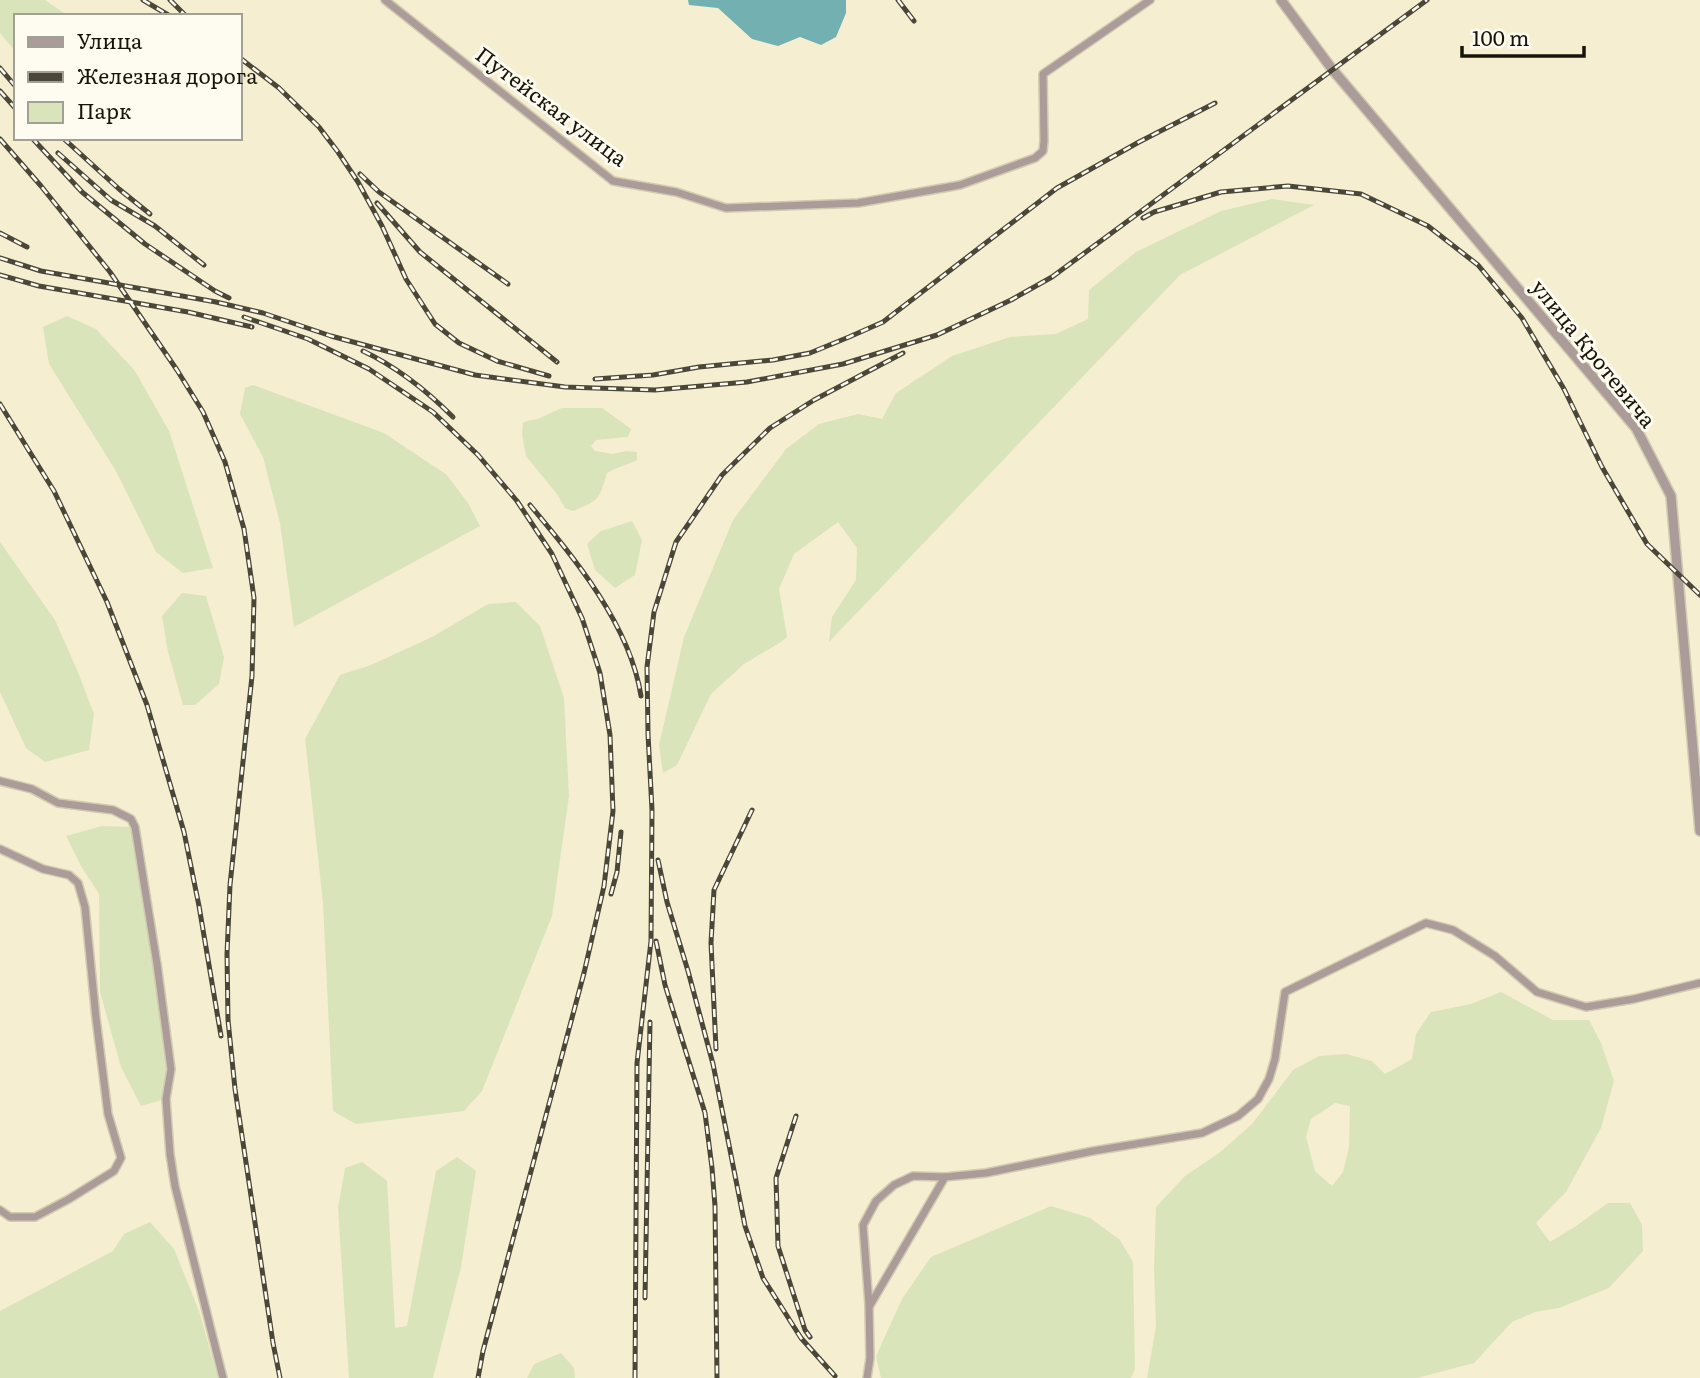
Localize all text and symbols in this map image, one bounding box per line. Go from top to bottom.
legend [14,14,242,140]
scale bar [1462,14,1584,58]
text: 100 m [1472,21,1529,52]
text: Улица [77,24,143,55]
street label: Путейская улица [470,38,635,173]
text: Железная дорога [77,59,258,90]
text: Парк [77,94,132,125]
street label: улица Кротевича [1525,272,1665,434]

